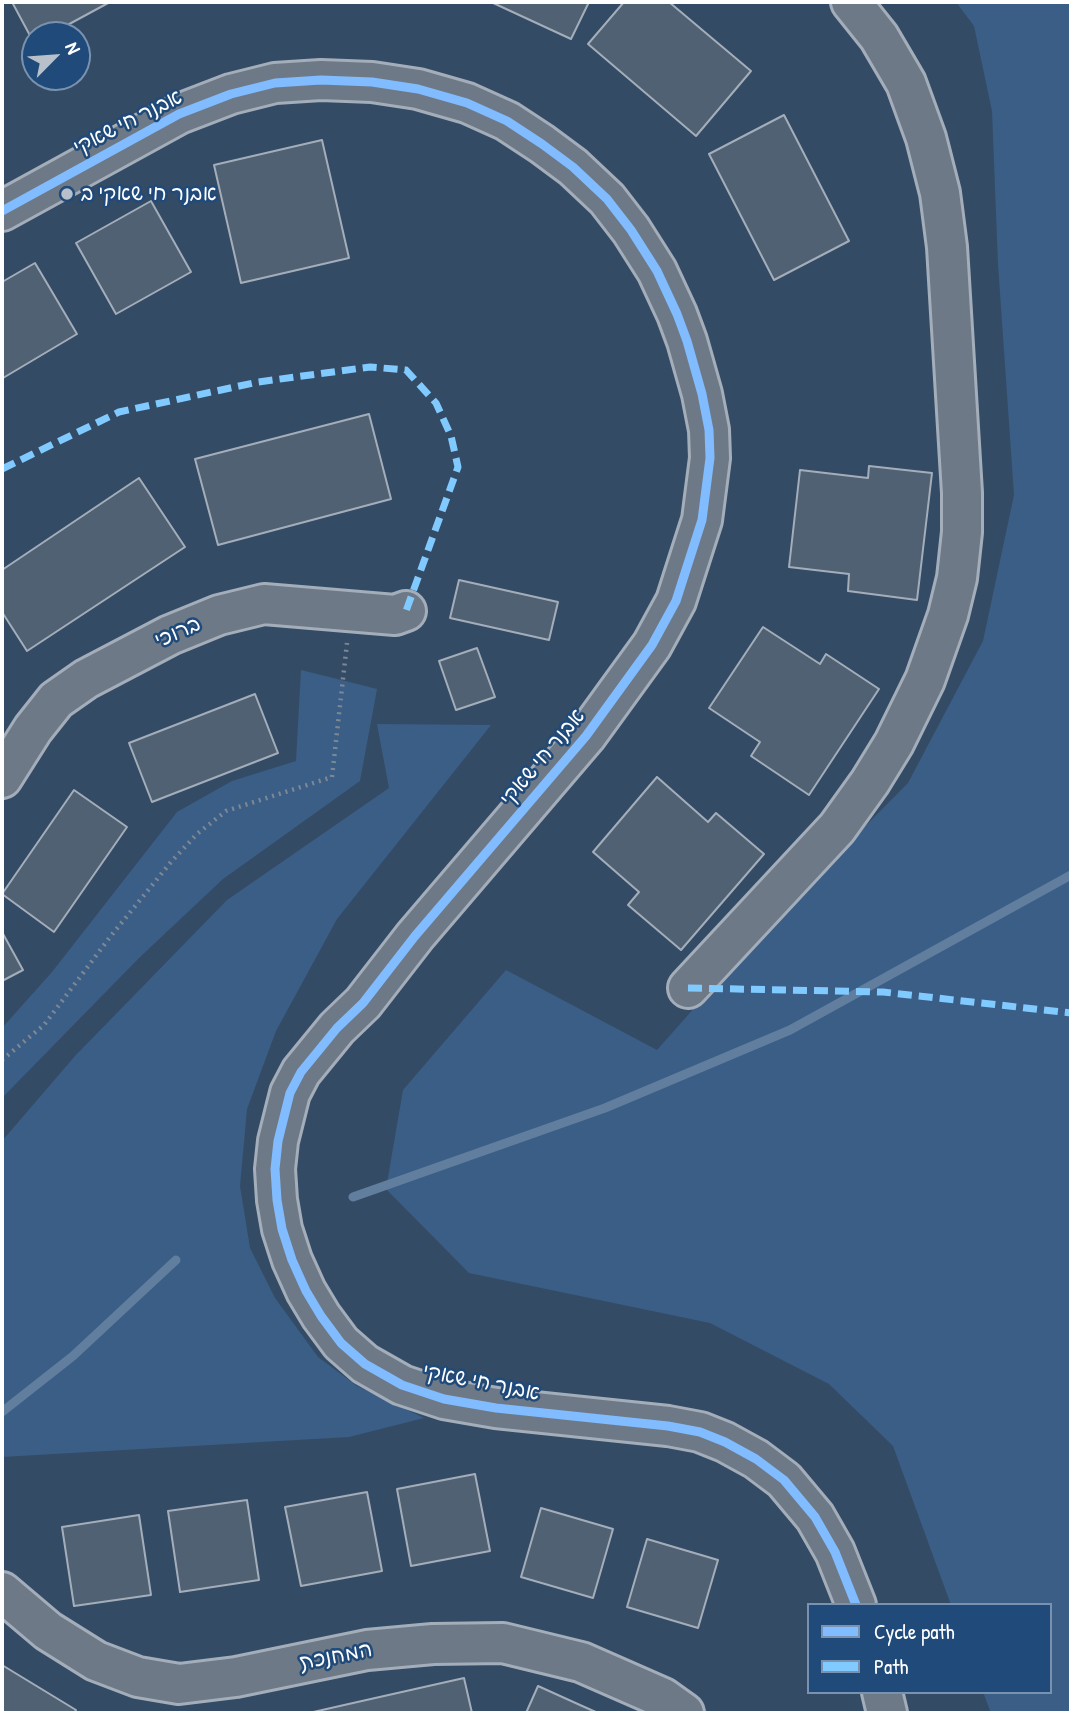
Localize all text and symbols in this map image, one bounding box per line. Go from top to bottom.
north arrow [21,21,91,91]
text: N [59,38,87,58]
street label: אבנר חי שאקי [70,85,186,161]
place label: אבנר חי שאקי ב [81,181,217,207]
marker: אבנר חי שאקי ב [59,186,75,202]
street label: ברוכי [151,612,205,654]
street label: אבנר חי שאקי [495,705,591,811]
street label: אבנר חי שאקי [420,1359,542,1407]
legend [807,1603,1052,1694]
text: Cycle path [874,1617,955,1646]
street label: המחנכת [297,1638,375,1676]
text: Path [874,1652,908,1681]

